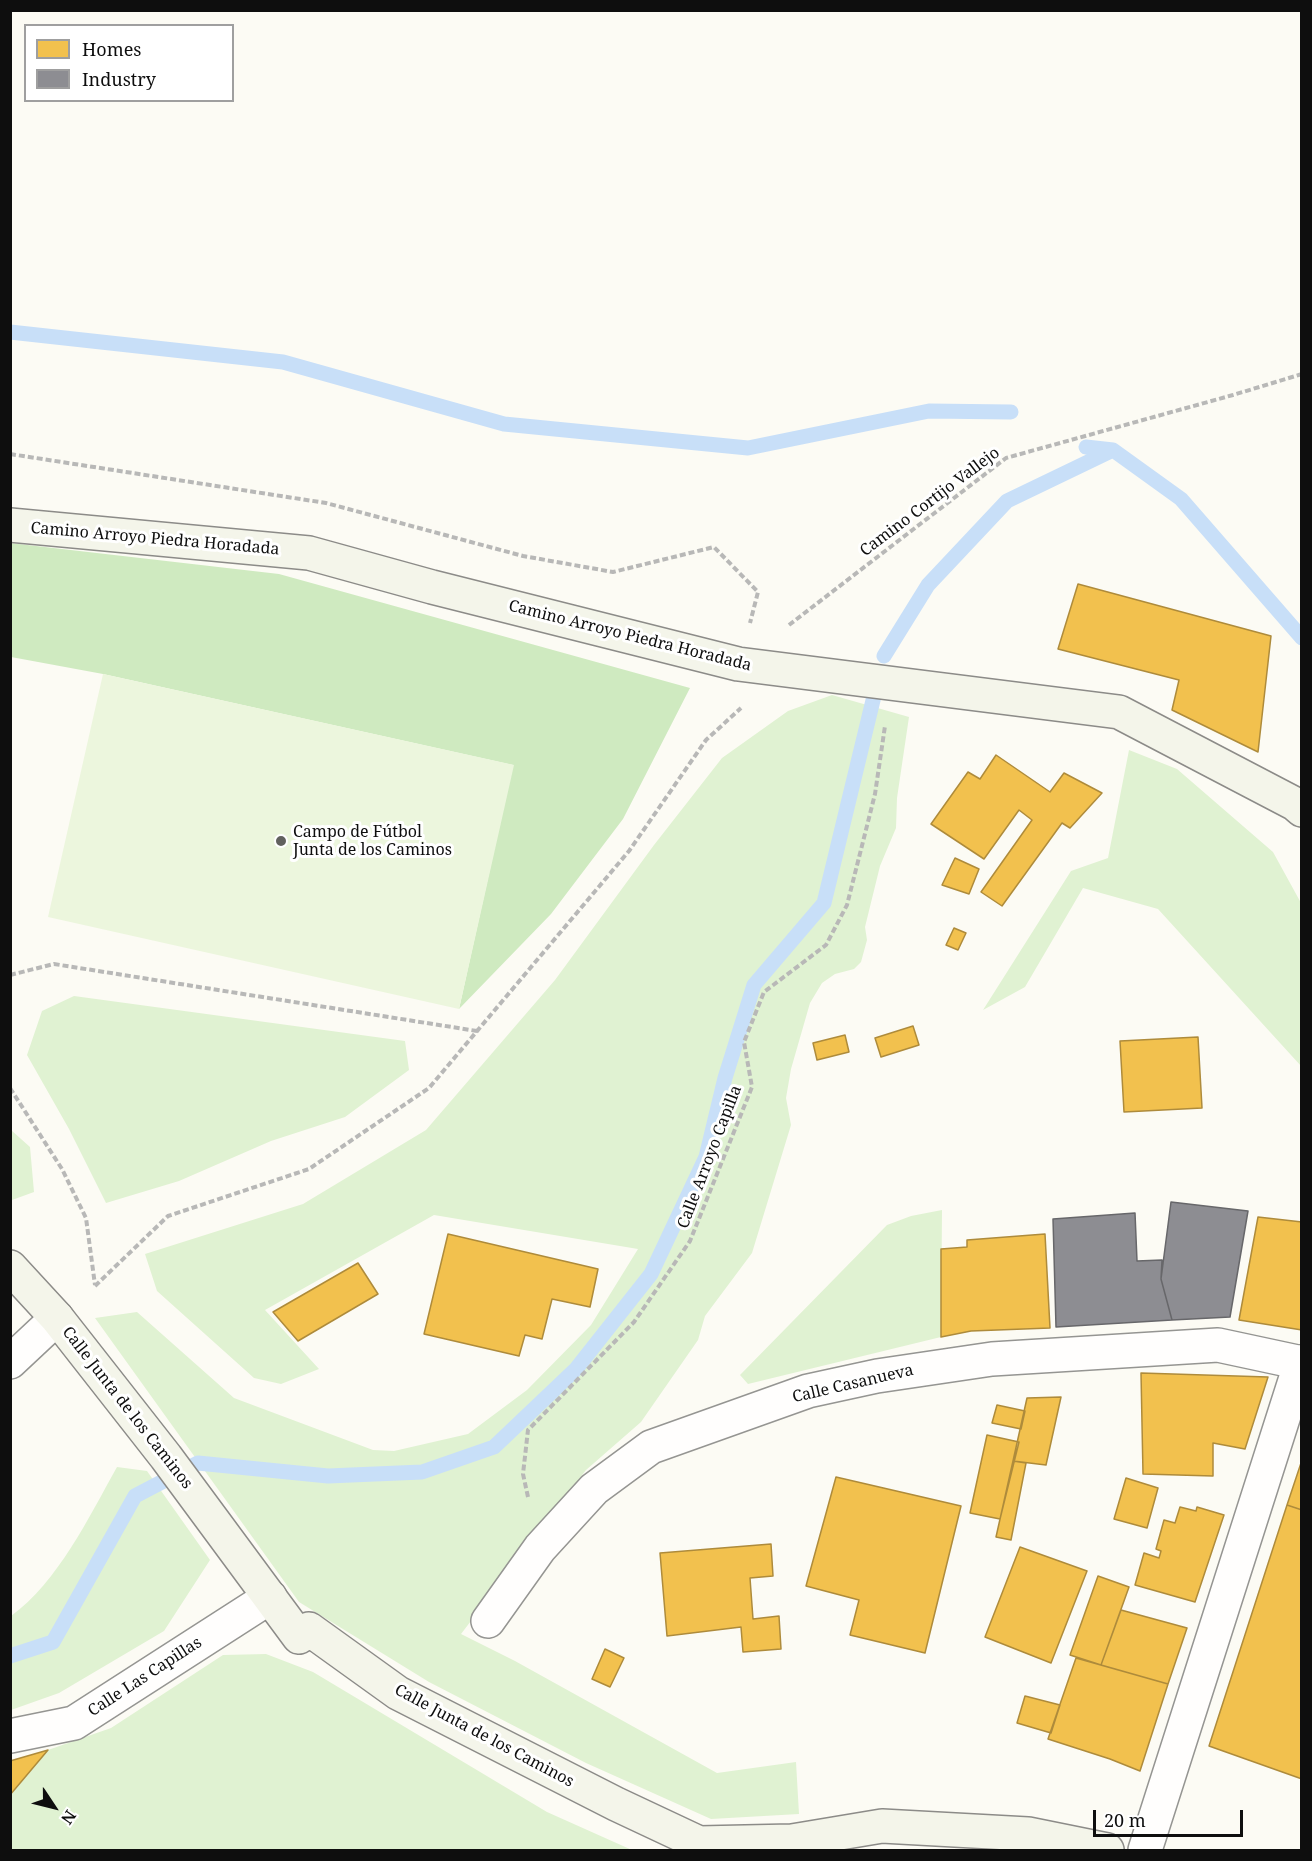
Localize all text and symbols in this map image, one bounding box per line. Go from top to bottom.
legend [24,24,234,102]
text: Homes [82,37,141,61]
text: Industry [82,67,156,91]
street label: Camino Cortijo Vallejo [856,443,1004,561]
street label: Camino Arroyo Piedra Horadada [30,519,280,559]
street label: Camino Arroyo Piedra Horadada [506,596,754,676]
place label: Campo de Fútbol Junta de los Caminos [293,822,452,860]
marker: Campo de Fútbol Junta de los Caminos [274,834,288,848]
street label: Calle Arroyo Capilla [674,1083,746,1231]
street label: Calle Junta de los Caminos [58,1323,196,1493]
street label: Calle Casanueva [791,1361,915,1407]
street label: Calle Las Capillas [85,1633,205,1721]
street label: Calle Junta de los Caminos [391,1680,577,1792]
north arrow [24,1777,84,1837]
scale bar [1096,1798,1246,1836]
text: N [56,1806,81,1829]
text: 20 m [1104,1808,1146,1832]

